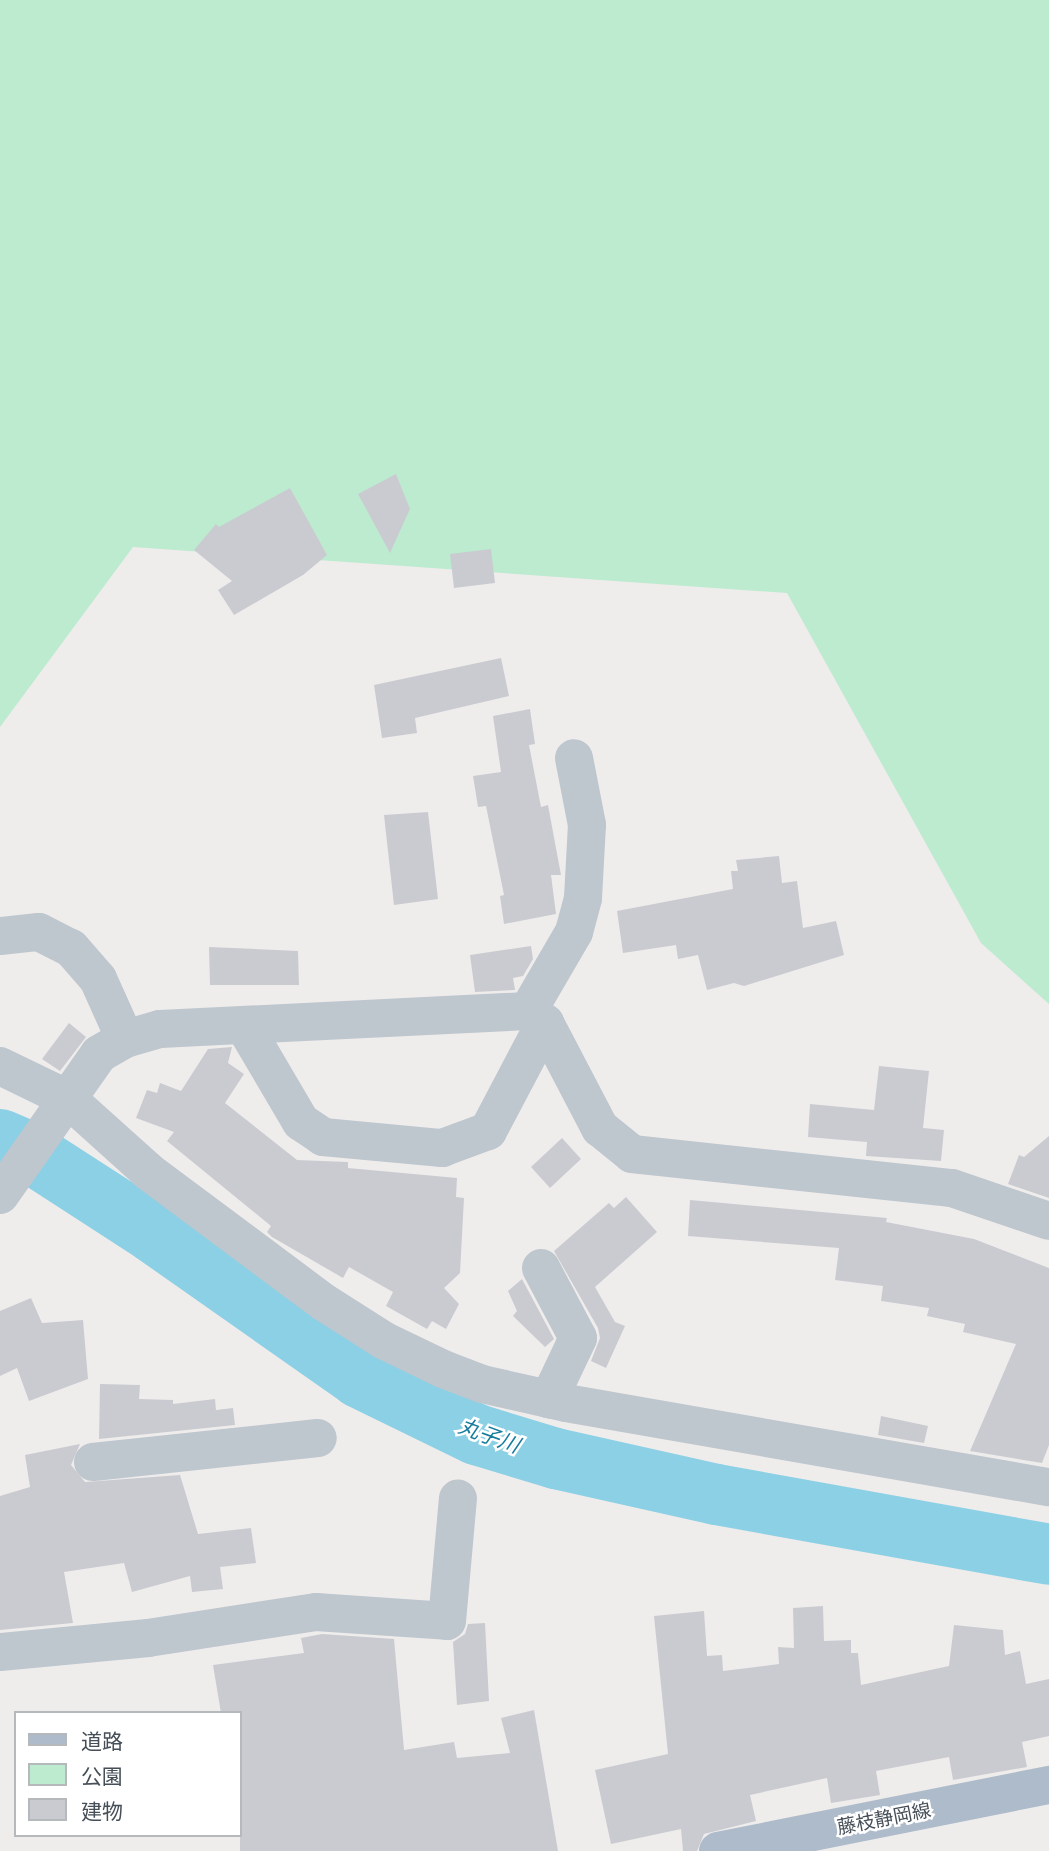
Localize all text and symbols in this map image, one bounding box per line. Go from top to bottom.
water label: 丸子川 [455,1413,523,1459]
legend [14,1711,242,1837]
text: 道路 [81,1730,123,1754]
text: 公園 [81,1765,123,1789]
street label: 藤枝静岡線 [835,1799,933,1839]
text: 建物 [81,1800,123,1824]

